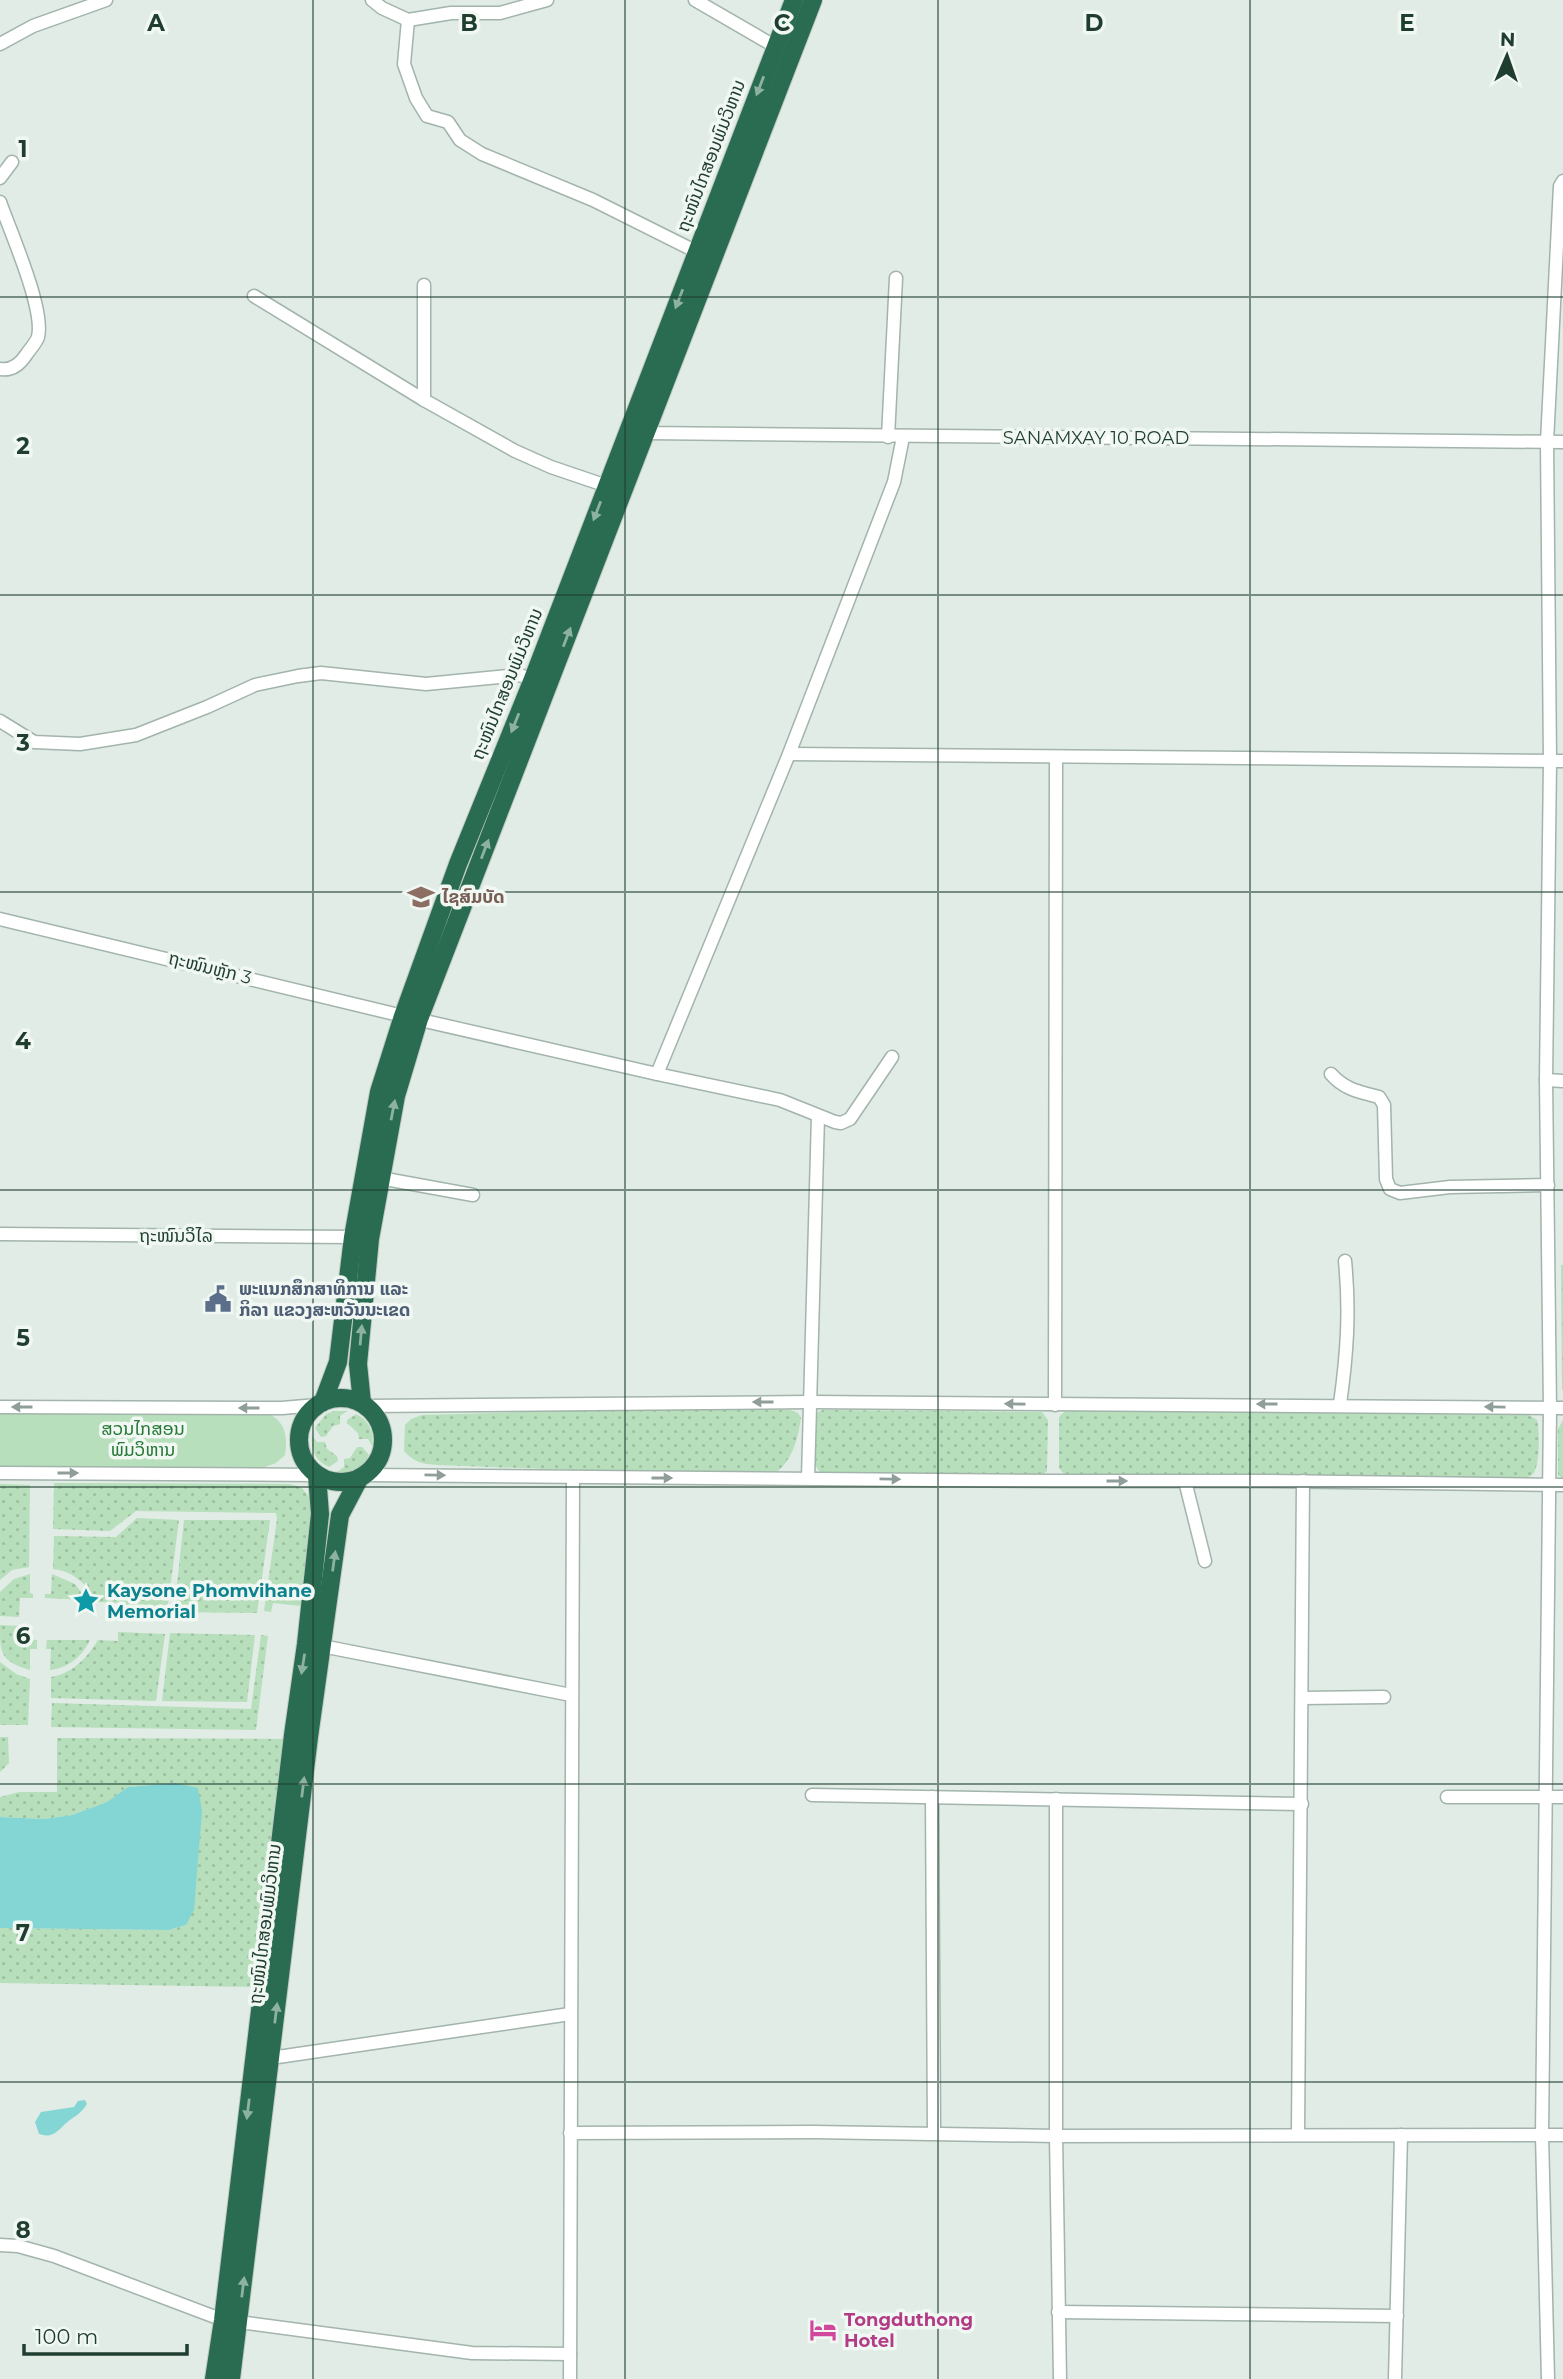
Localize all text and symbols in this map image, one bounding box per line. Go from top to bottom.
text: A [146,9,165,37]
text: B [460,9,478,37]
text: C [774,9,791,37]
text: D [1085,9,1104,37]
text: E [1399,9,1415,37]
north arrow [1472,21,1542,91]
text: N [1499,28,1516,51]
one-way arrow [755,76,766,97]
street label: ຖະໜົນໄກສອນພົມວິຫານ [672,77,750,235]
text: 1 [18,135,28,163]
one-way arrow [673,289,684,310]
street label: SANAMXAY 10 ROAD [1003,427,1189,449]
text: 2 [16,432,30,460]
one-way arrow [592,501,603,522]
street label: ຖະໜົນໄກສອນພົມວິຫານ [467,605,547,763]
one-way arrow [562,627,573,648]
one-way arrow [509,713,520,734]
text: 3 [15,729,30,757]
one-way arrow [480,839,491,860]
school or university icon: ໄຊສົມບັດ [406,882,436,912]
place label: ໄຊສົມບັດ [441,886,505,908]
street label: ຖະໜົນຫຼັກ 3 [166,947,254,989]
text: 4 [15,1027,31,1055]
one-way arrow [388,1099,399,1121]
street label: ຖະໜົນວິໄລ [139,1225,213,1247]
place label: ພະແນກສຶກສາທິການ ແລະ ກິລາ ແຂວງສະຫວັນນະເຂດ [239,1278,410,1321]
public building icon: ພະແນກສຶກສາທິການ ແລະ ກິລາ ແຂວງສະຫວັນນະເຂດ [203,1284,233,1314]
one-way arrow [356,1323,367,1345]
text: 5 [16,1324,30,1352]
one-way arrow [752,1397,774,1408]
one-way arrow [1004,1398,1026,1410]
one-way arrow [1256,1398,1278,1410]
one-way arrow [10,1401,32,1413]
one-way arrow [1484,1401,1506,1413]
one-way arrow [238,1402,260,1414]
park label: ສວນໄກສອນ ພົມວິຫານ [101,1418,185,1461]
one-way arrow [57,1467,79,1479]
one-way arrow [424,1470,446,1481]
one-way arrow [651,1472,673,1484]
one-way arrow [879,1473,901,1485]
one-way arrow [1106,1475,1128,1487]
one-way arrow [328,1550,339,1572]
place label: Kaysone Phomvihane Memorial [107,1580,312,1623]
place icon: Kaysone Phomvihane Memorial [71,1586,101,1616]
text: 6 [16,1622,31,1650]
one-way arrow [298,1653,309,1675]
one-way arrow [297,1775,308,1797]
street label: ຖະໜົນໄກສອນພົມວິຫານ [244,1842,286,2006]
text: 7 [16,1919,30,1947]
one-way arrow [271,2001,282,2023]
one-way arrow [243,2098,254,2120]
text: 8 [15,2216,31,2244]
one-way arrow [238,2276,249,2298]
place label: Tongduthong Hotel [844,2309,973,2352]
scale bar [24,2312,187,2356]
hotel icon: Tongduthong Hotel [808,2315,838,2345]
text: 100 m [35,2324,98,2349]

